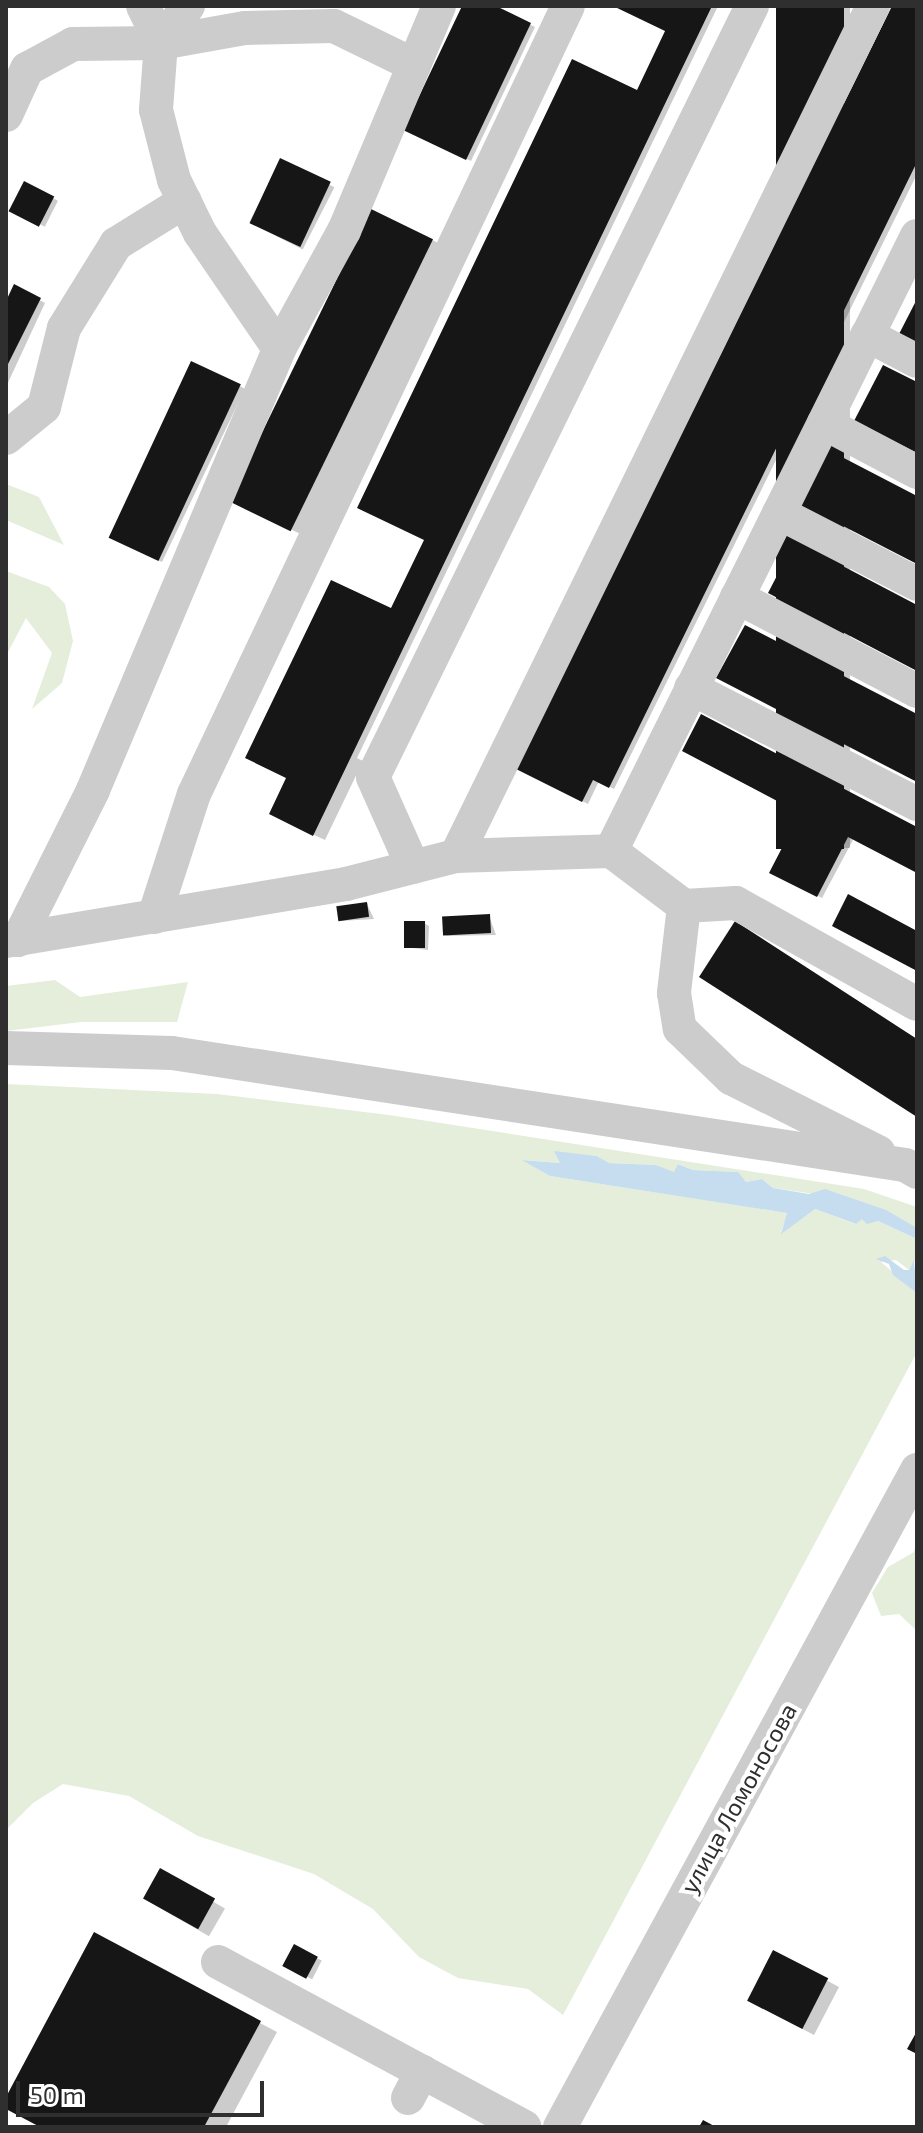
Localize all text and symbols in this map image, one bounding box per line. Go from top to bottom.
street label: улица Ломоносова [674,1698,802,1898]
scale bar [20,2065,268,2115]
text: 50 m [30,2080,84,2109]

